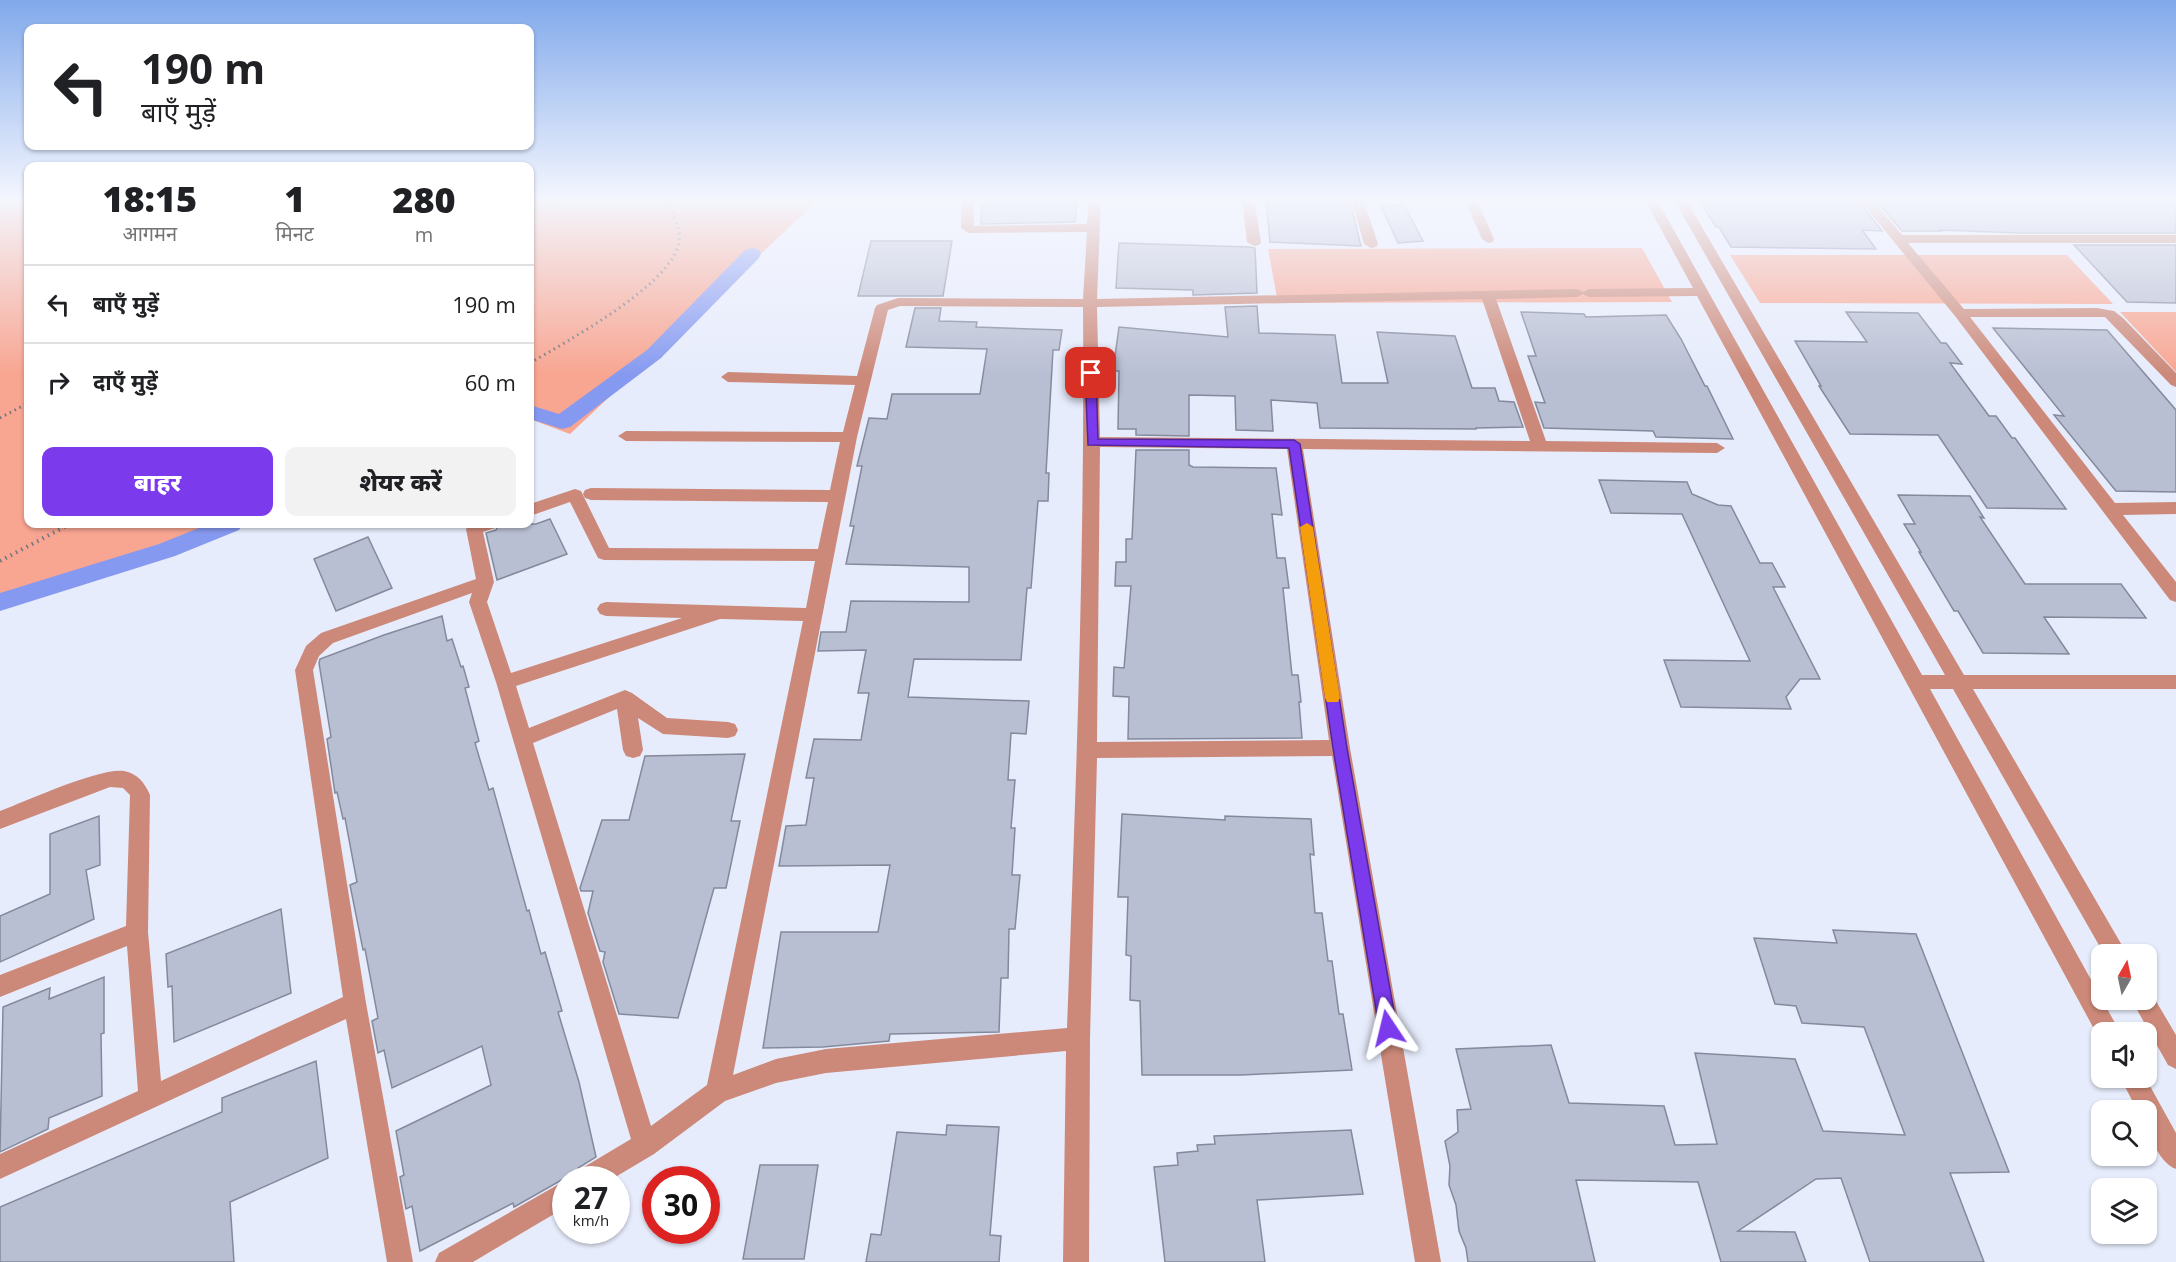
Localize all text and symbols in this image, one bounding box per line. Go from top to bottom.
text: 190 m [141,39,265,96]
icon: left [42,48,120,126]
text: बाएँ मुड़ें [141,93,216,130]
text: 18:15 [102,174,197,223]
text: 1 [284,174,305,223]
text: 280 [392,175,456,224]
text: आगमन [122,220,177,247]
text: मिनट [276,220,314,247]
text: m [415,221,433,248]
icon: left [42,288,75,321]
text: बाएँ मुड़ें [93,288,159,318]
text: 190 m [452,289,516,319]
pin [1065,347,1116,398]
icon: arrive [1074,356,1107,389]
icon: right [42,366,75,399]
text: दाएँ मुड़ें [93,366,158,396]
text: 60 m [465,367,516,397]
button: बाहर [42,447,273,516]
button: शेयर करें [285,447,516,516]
north arrow [2091,944,2157,1010]
map controls [2091,944,2157,1244]
position arrow [1356,996,1420,1060]
button: sound [2091,1022,2157,1088]
button: search [2091,1100,2157,1166]
speed limit sign: 30 [642,1166,720,1244]
text: 27 [574,1177,608,1218]
button: layers [2091,1178,2157,1244]
text: km/h [573,1210,609,1230]

